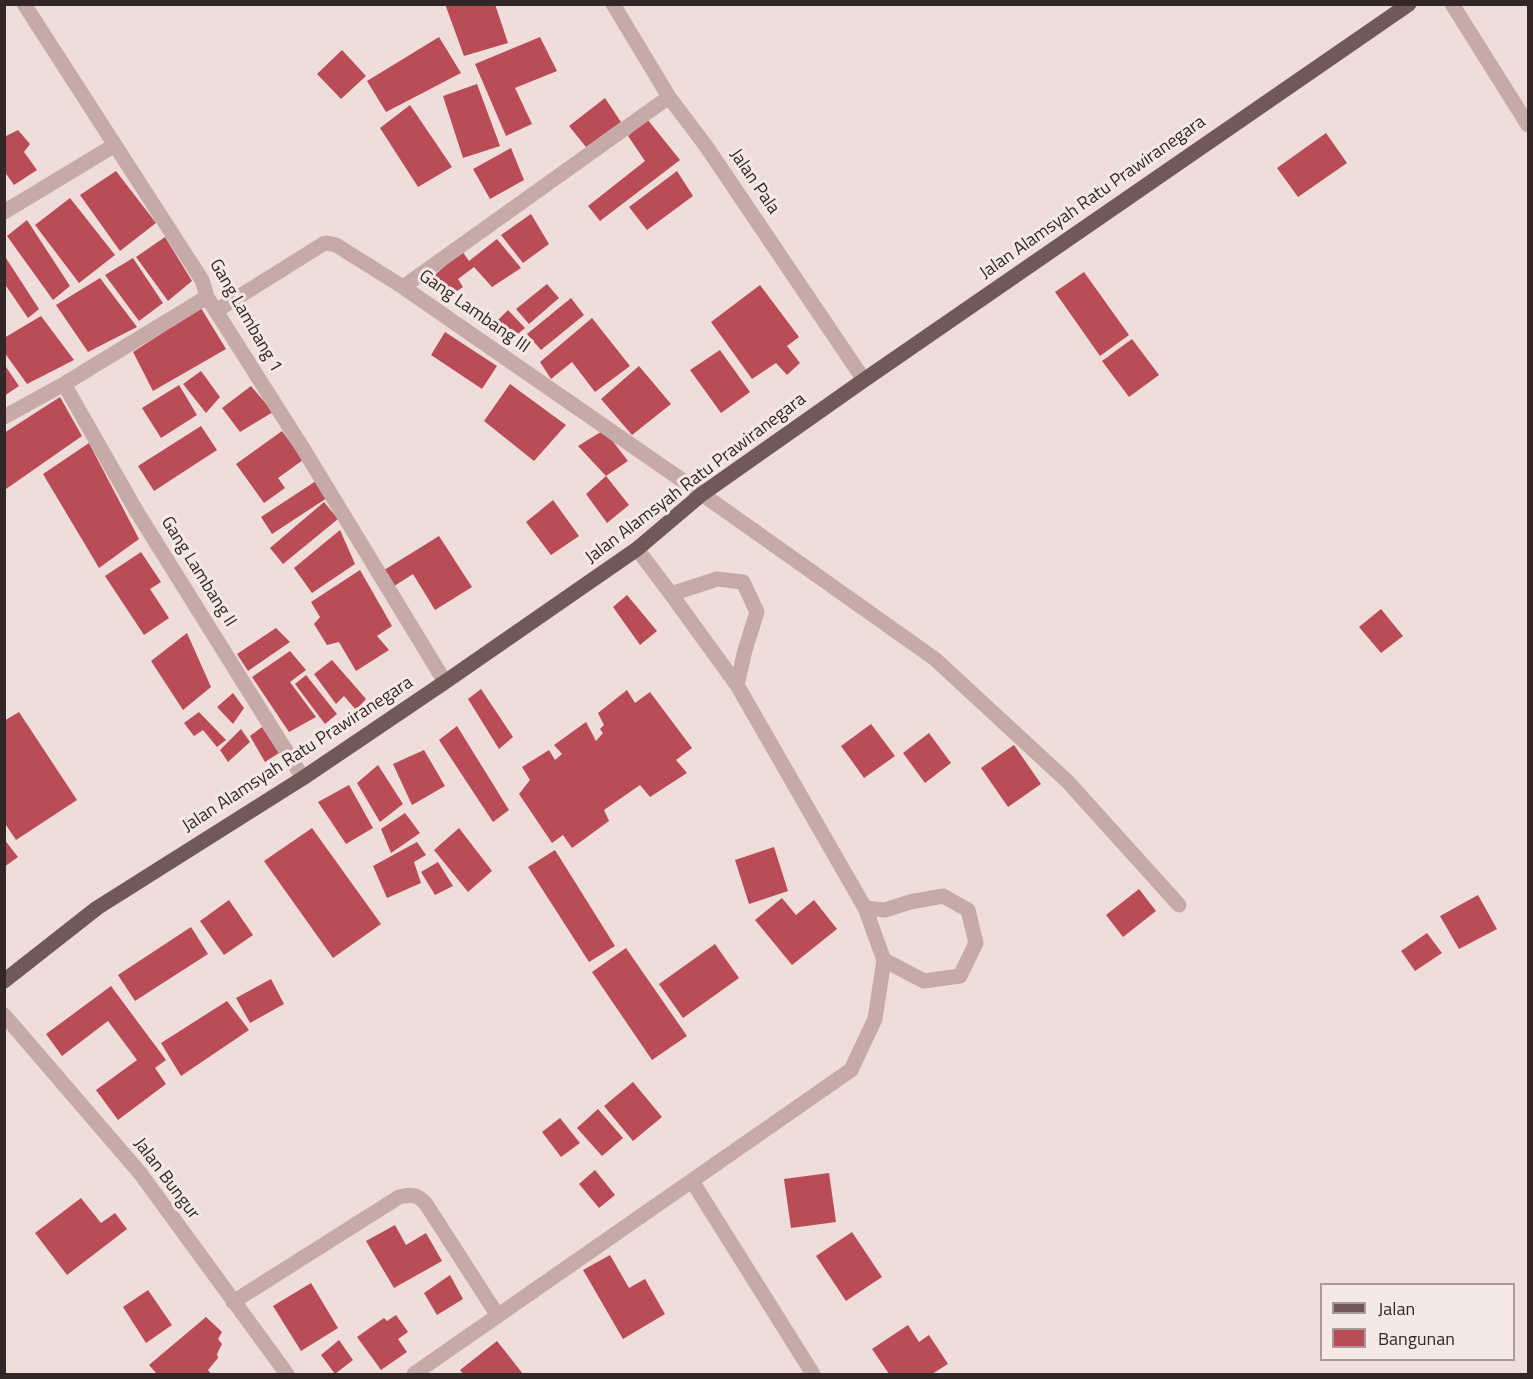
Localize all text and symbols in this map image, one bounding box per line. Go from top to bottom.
street label: Jalan Alamsyah Ratu Prawiranegara [976,112,1210,284]
street label: Jalan Pala [724,145,784,219]
street label: Gang Lambang 1 [204,256,286,376]
street label: Gang Lambang III [414,266,534,358]
street label: Jalan Alamsyah Ratu Prawiranegara [582,389,810,569]
street label: Gang Lambang II [155,513,241,631]
street label: Jalan Alamsyah Ratu Prawiranegara [179,672,417,838]
street label: Jalan Bungur [128,1134,204,1224]
legend [1320,1283,1515,1361]
text: Jalan [1378,1295,1415,1322]
text: Bangunan [1378,1325,1455,1352]

